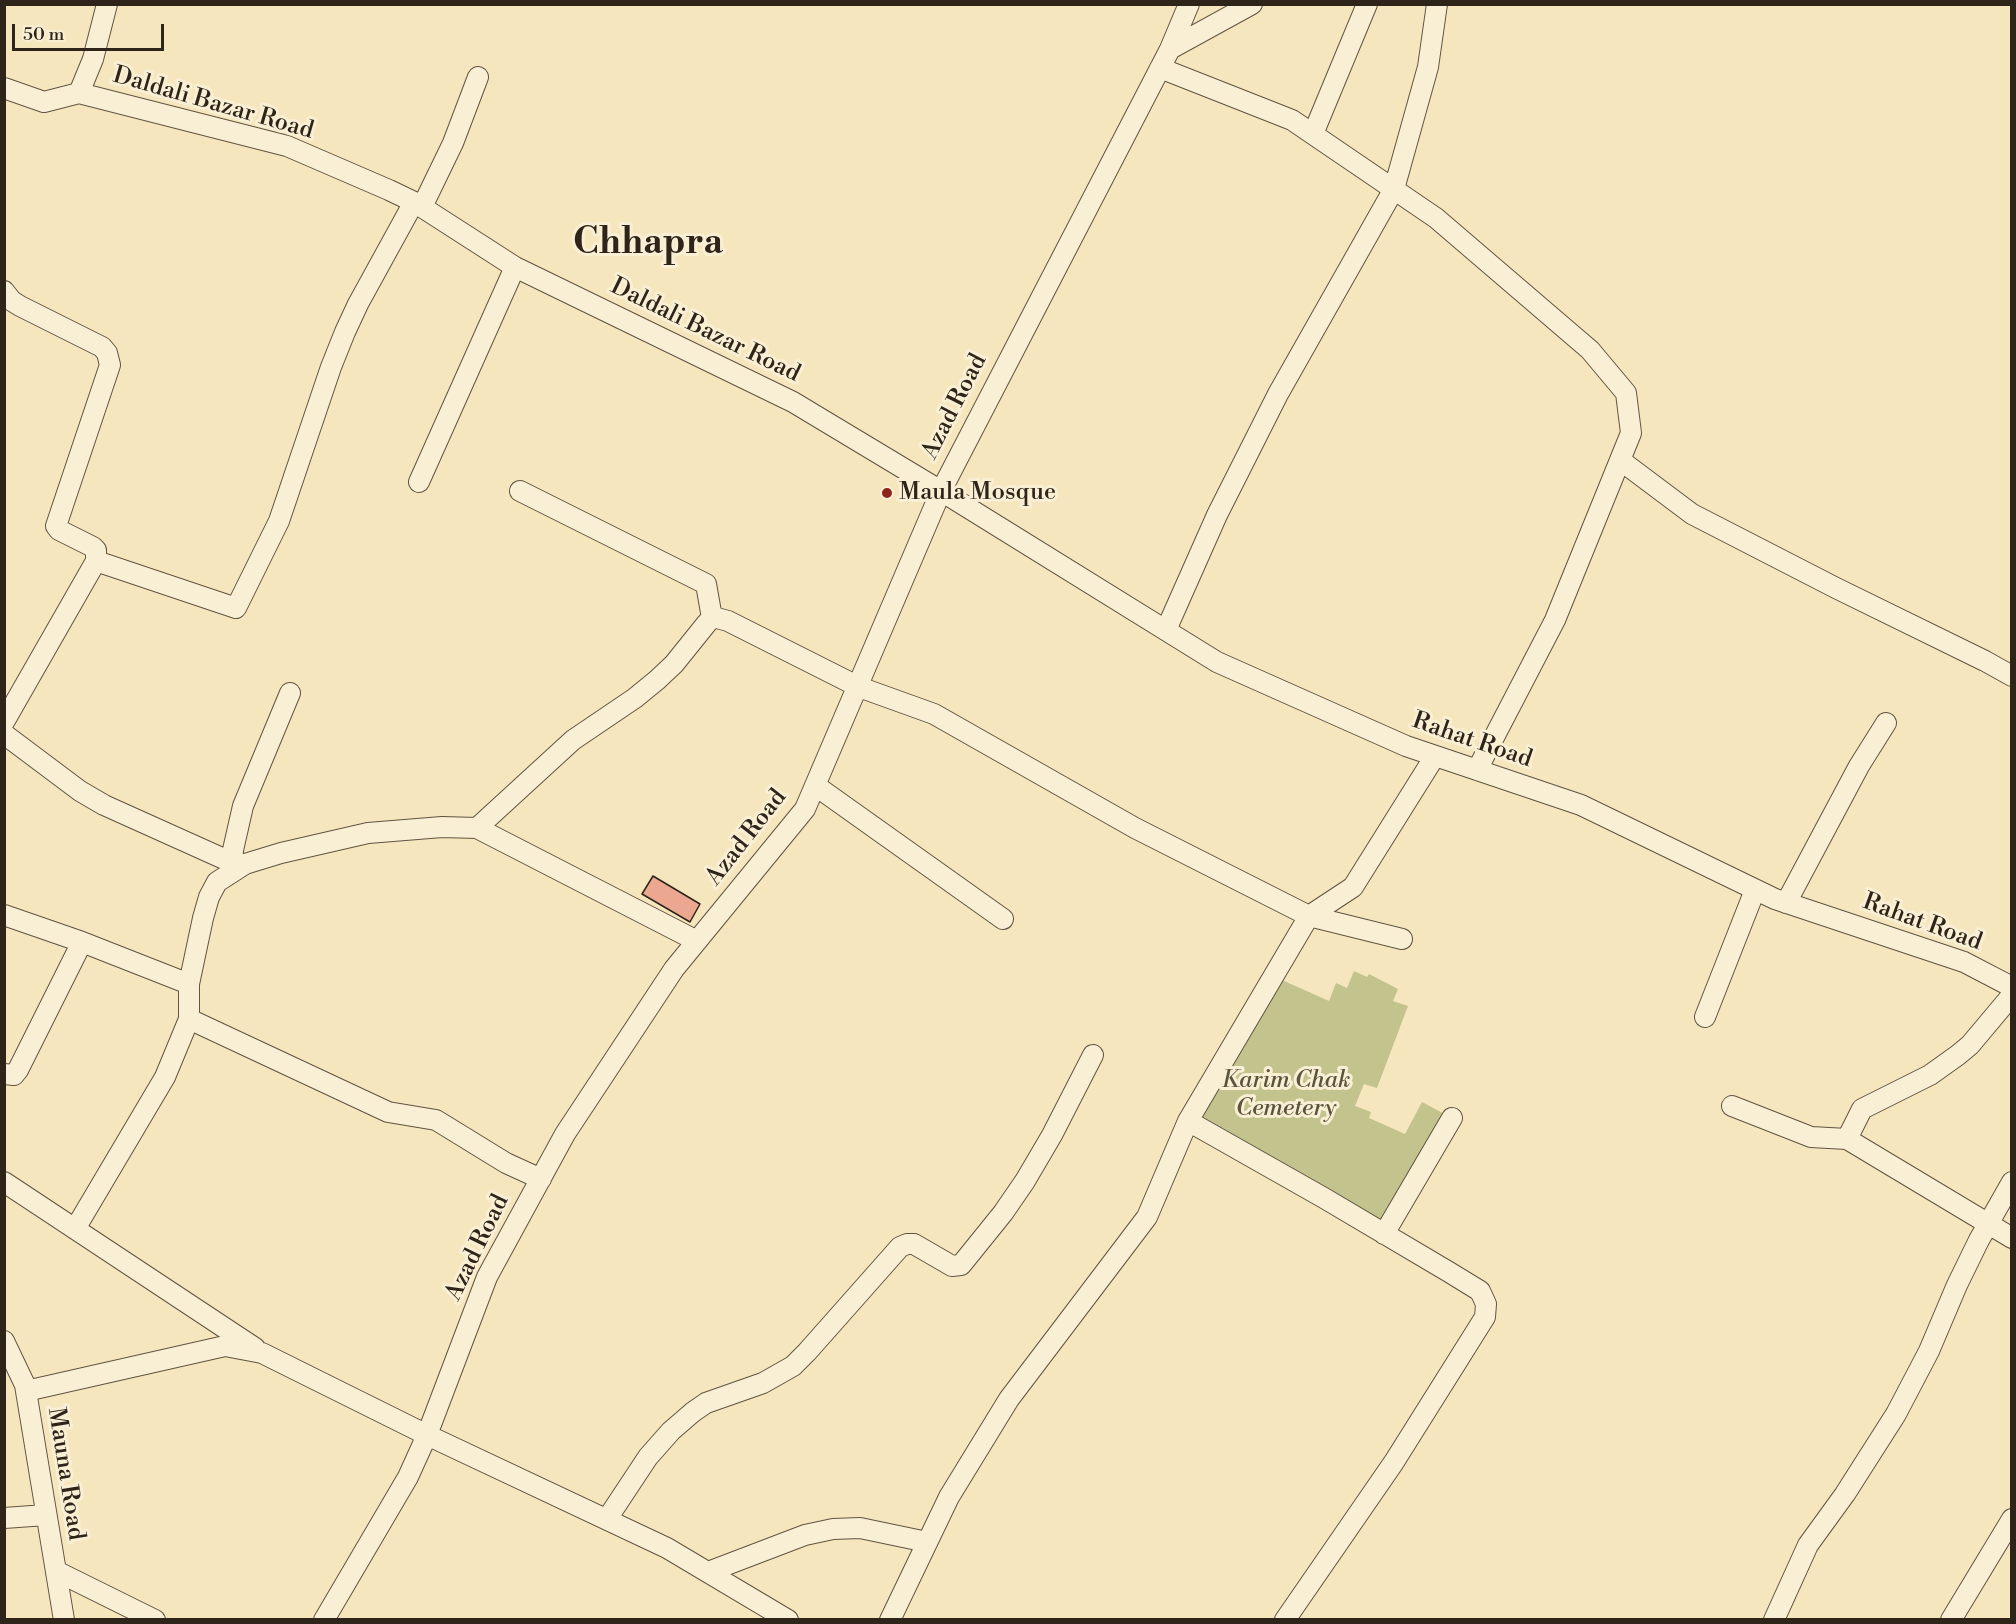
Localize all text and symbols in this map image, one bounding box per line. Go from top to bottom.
scale bar [15,12,166,50]
text: 50 m [23,23,64,46]
street label: Daldali Bazar Road [109,62,317,146]
district label: Chhapra [573,222,723,266]
street label: Daldali Bazar Road [606,273,804,389]
street label: Azad Road [916,350,994,464]
place label: Maula Mosque [899,479,1056,507]
marker: Maula Mosque [880,486,894,500]
street label: Rahat Road [1408,707,1536,775]
street label: Azad Road [700,784,794,892]
street label: Rahat Road [1858,888,1986,958]
park label: Karim Chak Cemetery [1222,1067,1350,1123]
street label: Azad Road [440,1190,516,1306]
street label: Mauna Road [40,1406,90,1542]

